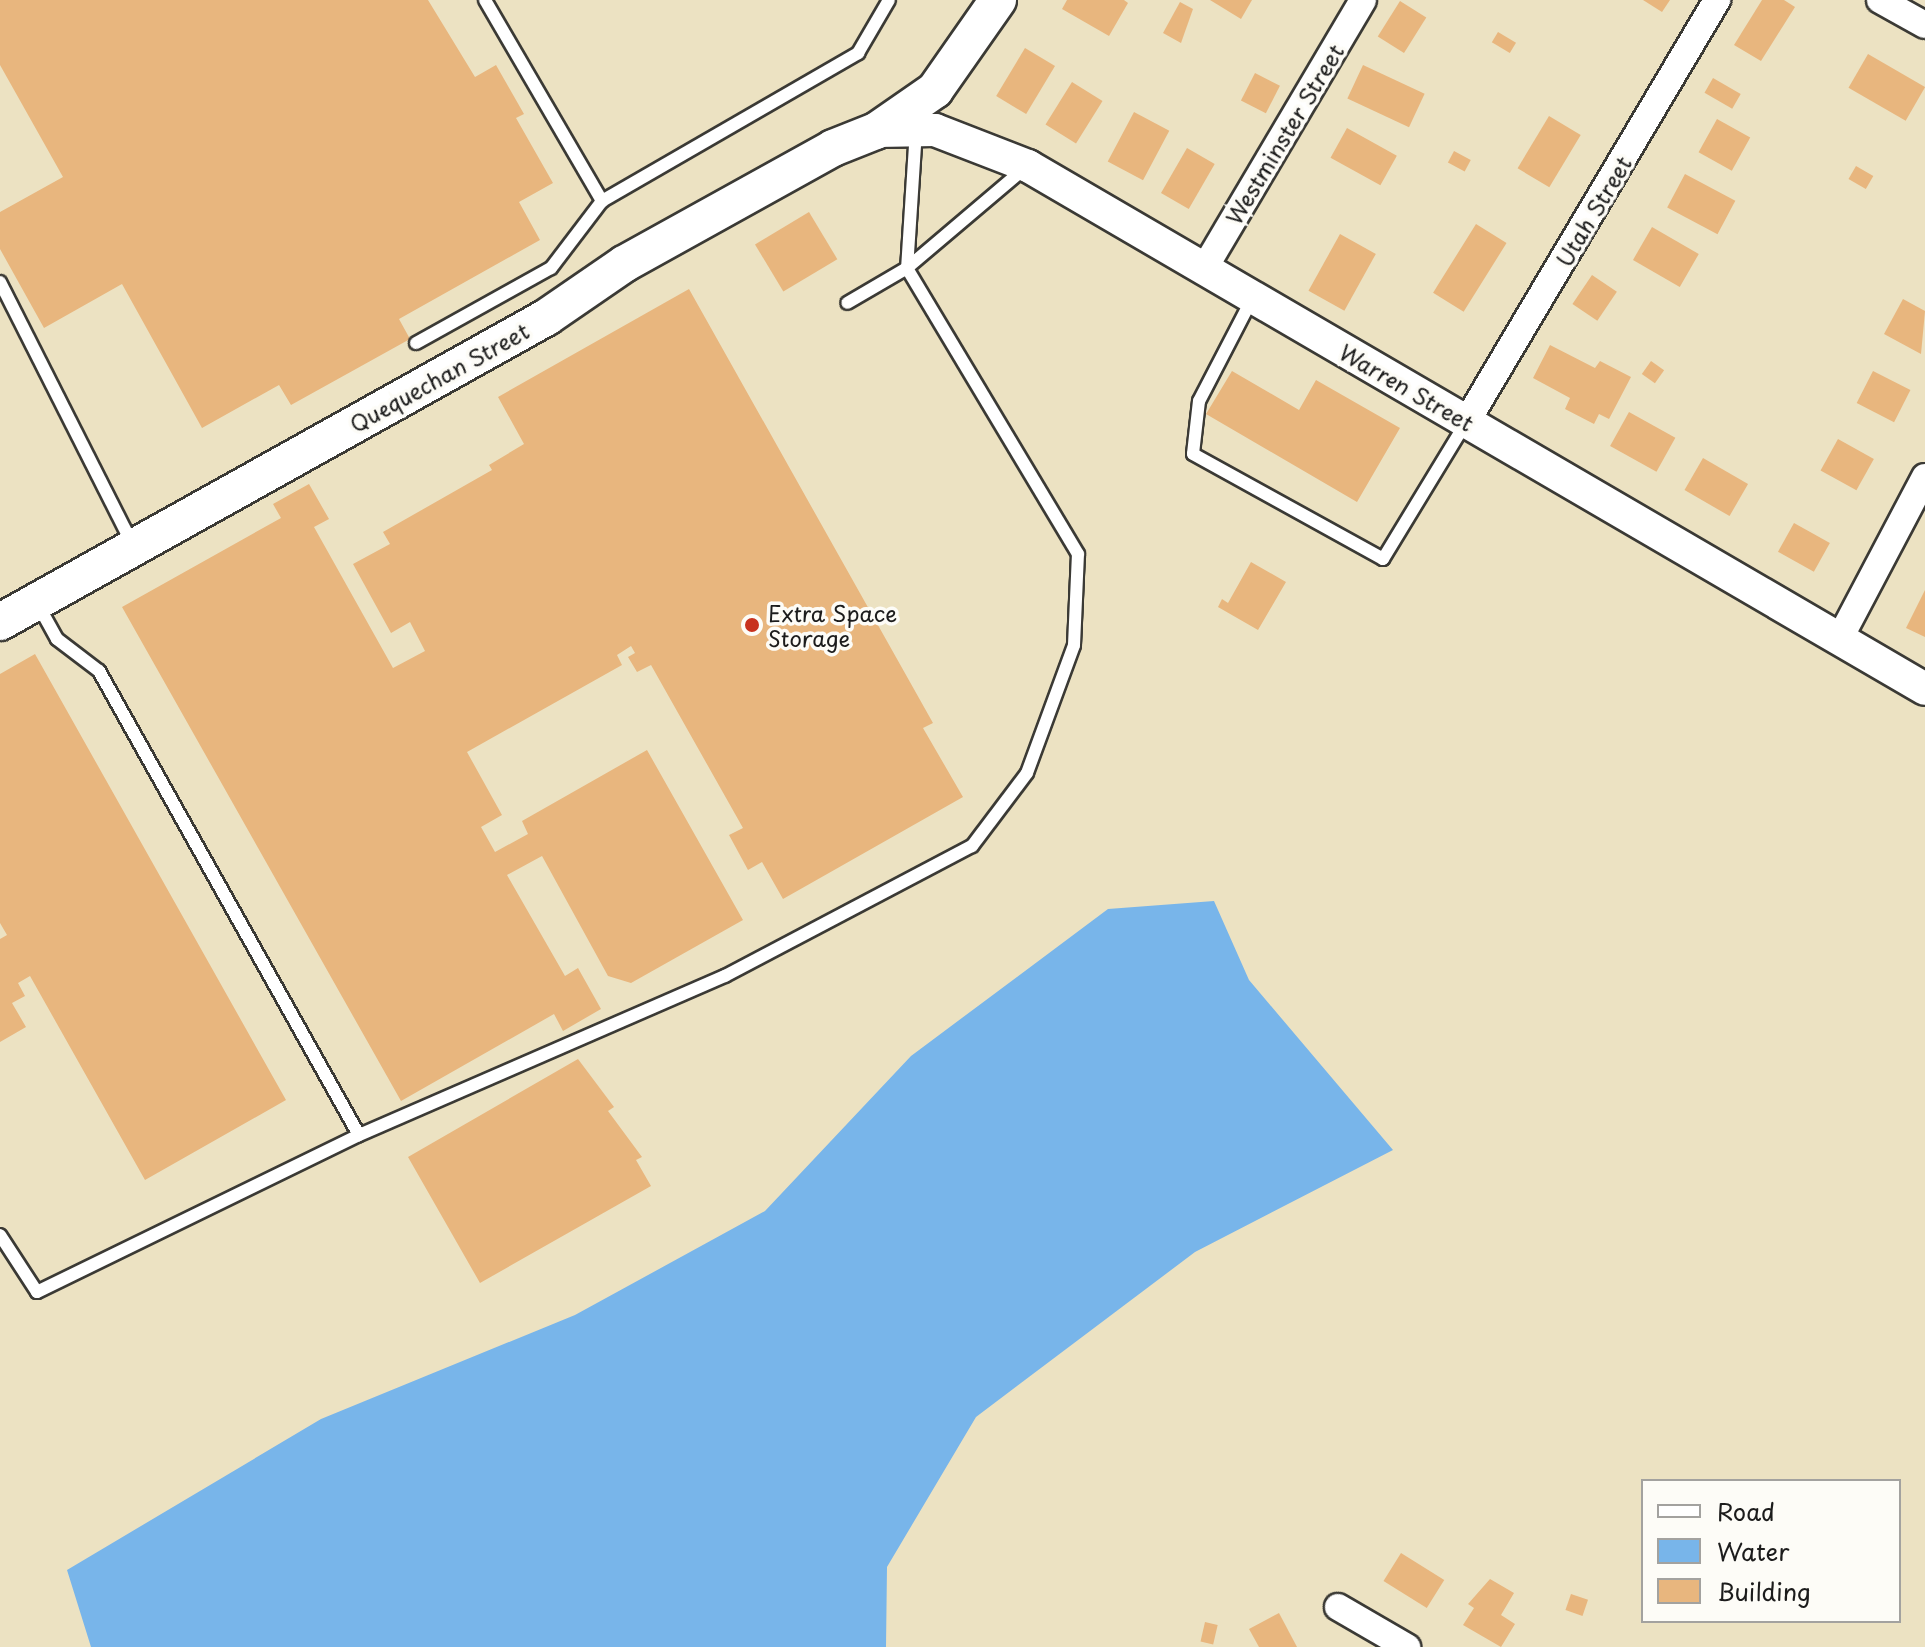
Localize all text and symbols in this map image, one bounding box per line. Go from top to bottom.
street label: Westminster Street [1220,39,1348,229]
street label: Utah Street [1549,150,1637,272]
street label: Quequechan Street [345,317,533,437]
street label: Warren Street [1335,338,1479,436]
place label: Extra Space Storage [768,599,897,650]
marker: Extra Space Storage [743,616,761,634]
legend [1641,1479,1901,1623]
text: Road [1717,1493,1775,1529]
text: Water [1717,1533,1789,1569]
text: Building [1717,1573,1811,1609]

